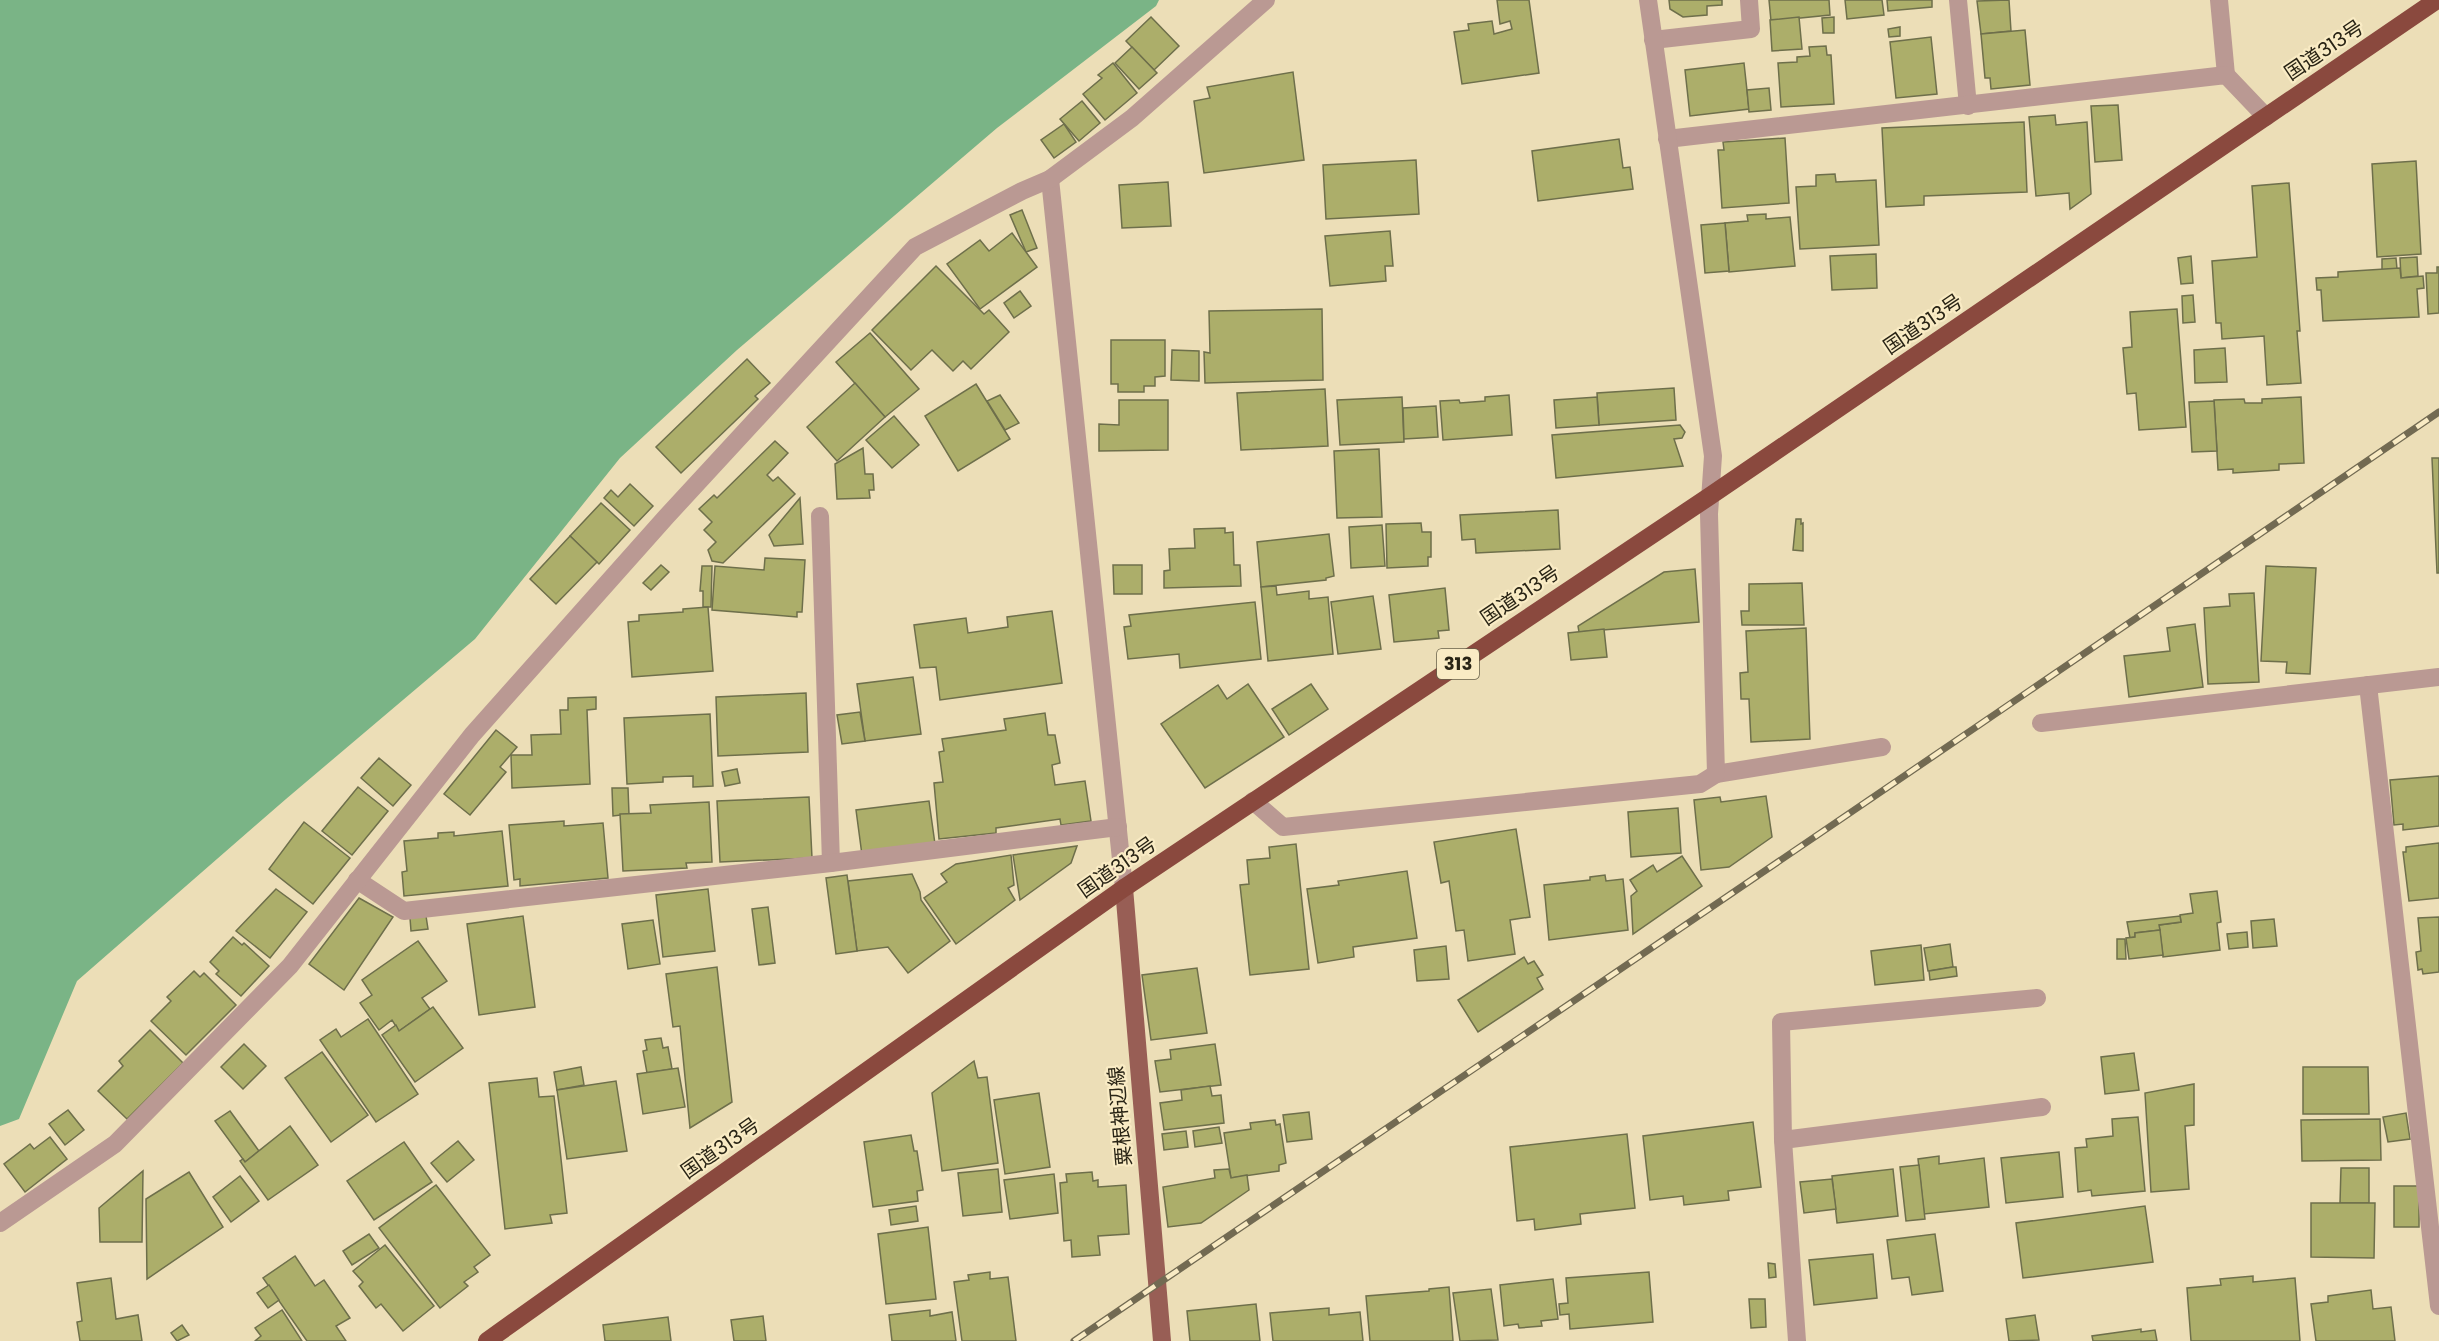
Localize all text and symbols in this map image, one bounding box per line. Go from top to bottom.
street label: 国道313号 [2279,13,2369,87]
street label: 国道313号 [1878,287,1968,361]
street label: 国道313号 [1475,558,1565,632]
road number: 313 [1437,649,1479,679]
street label: 国道313号 [1072,830,1162,904]
street label: 粟根神辺線 [1102,1065,1138,1167]
street label: 国道313号 [675,1111,765,1185]

